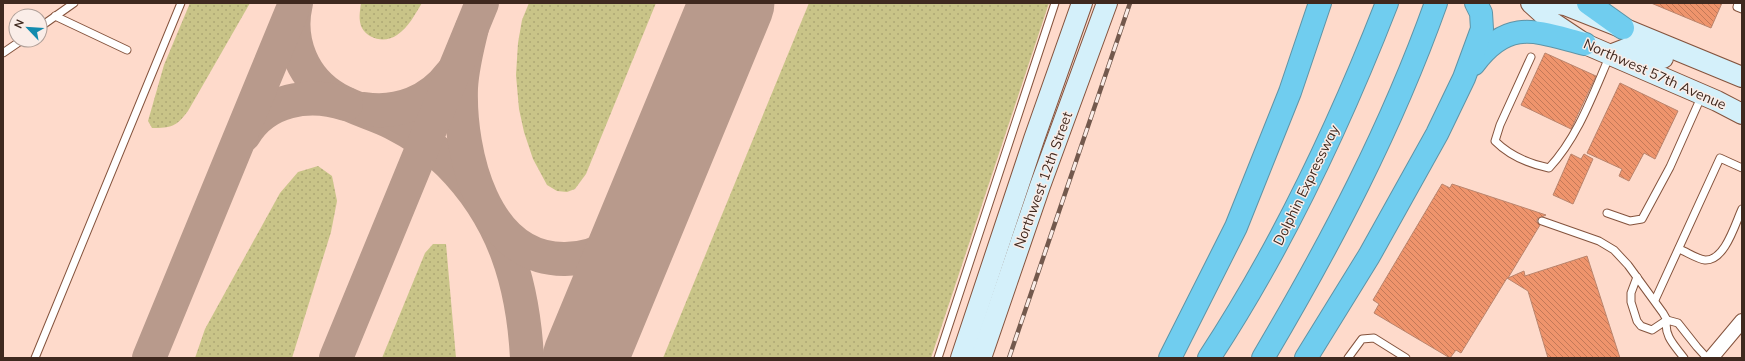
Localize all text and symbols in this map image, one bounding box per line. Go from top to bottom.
north arrow [8,8,48,48]
text: N [11,17,27,30]
street label: Northwest 57th Avenue [1581,34,1729,114]
street label: Northwest 12th Street [1010,109,1076,251]
street label: Dolphin Expressway [1269,121,1343,248]

